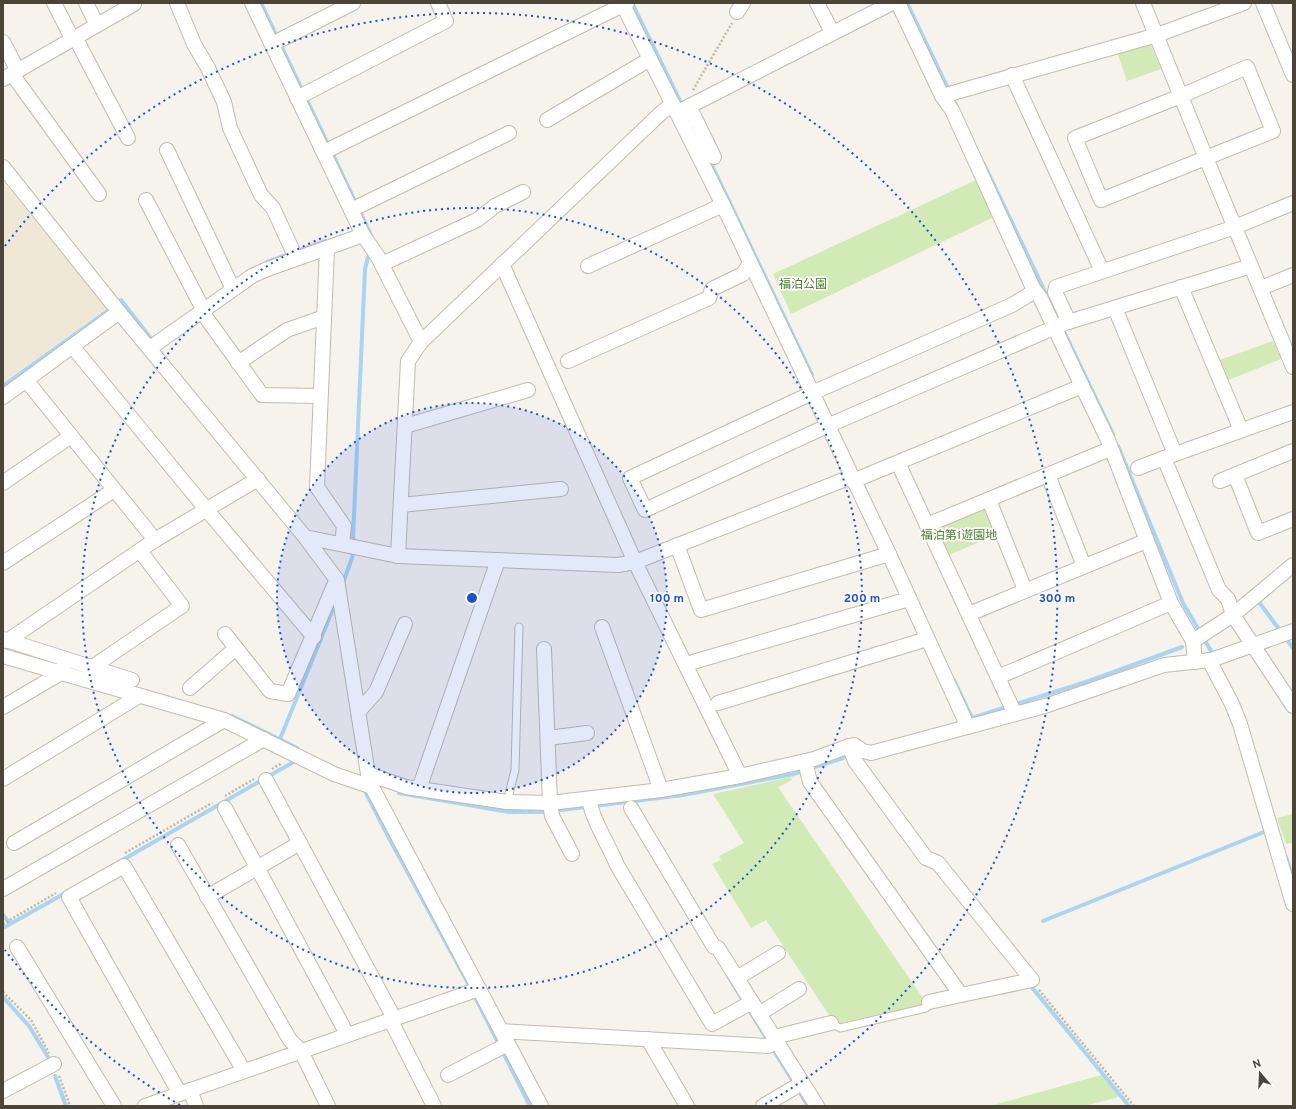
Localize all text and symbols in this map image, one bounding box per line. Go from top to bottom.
park label: 福泊公園 [779,277,827,293]
park label: 福泊第1遊園地 [921,528,997,544]
centre of rings [465,591,479,605]
text: 100 m [650,591,684,607]
text: 200 m [844,591,880,607]
text: 300 m [1039,591,1075,607]
north arrow [1240,1053,1280,1093]
text: N [1251,1057,1263,1072]

